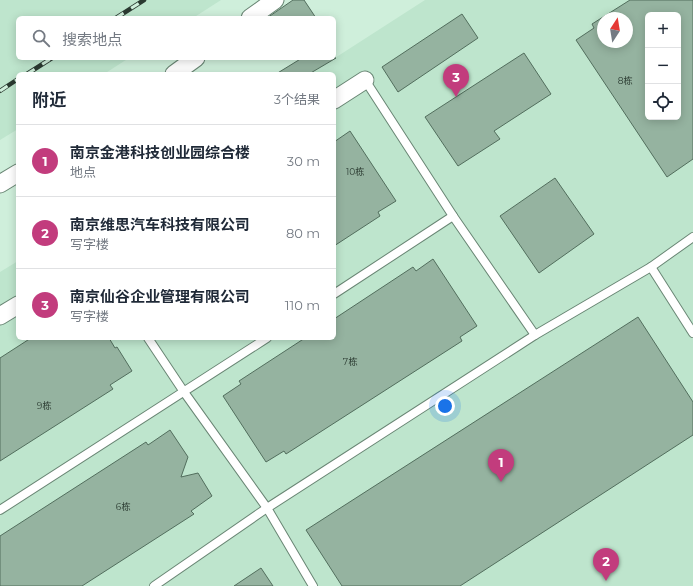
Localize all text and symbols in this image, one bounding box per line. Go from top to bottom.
north arrow [597,12,633,48]
map controls [645,12,681,120]
button: + [645,12,681,48]
search box [16,16,336,60]
icon: search [30,27,52,49]
text: 搜索地点 [62,30,122,49]
button: − [645,48,681,84]
pin: 3 [443,64,469,97]
house number: 8栋 [618,75,632,86]
button: locate [645,84,681,120]
text: 附近 [32,90,66,110]
text: 3个结果 [274,91,320,107]
text: 南京金港科技创业园综合楼 [70,143,250,162]
text: 1 [42,153,48,169]
text: 30 m [287,153,320,169]
text: 地点 [70,164,96,180]
house number: 10栋 [346,166,364,177]
text: 南京维思汽车科技有限公司 [70,215,250,234]
text: 2 [41,225,49,241]
text: 80 m [286,225,320,241]
text: 写字楼 [70,236,109,252]
text: 南京仙谷企业管理有限公司 [70,287,250,306]
text: 3 [41,297,49,313]
text: 110 m [285,297,320,313]
text: 写字楼 [70,308,109,324]
house number: 7栋 [343,356,357,367]
your location [435,396,455,416]
house number: 9栋 [37,400,51,411]
pin: 1 [488,449,514,482]
house number: 6栋 [116,501,130,512]
pin: 2 [593,548,619,581]

